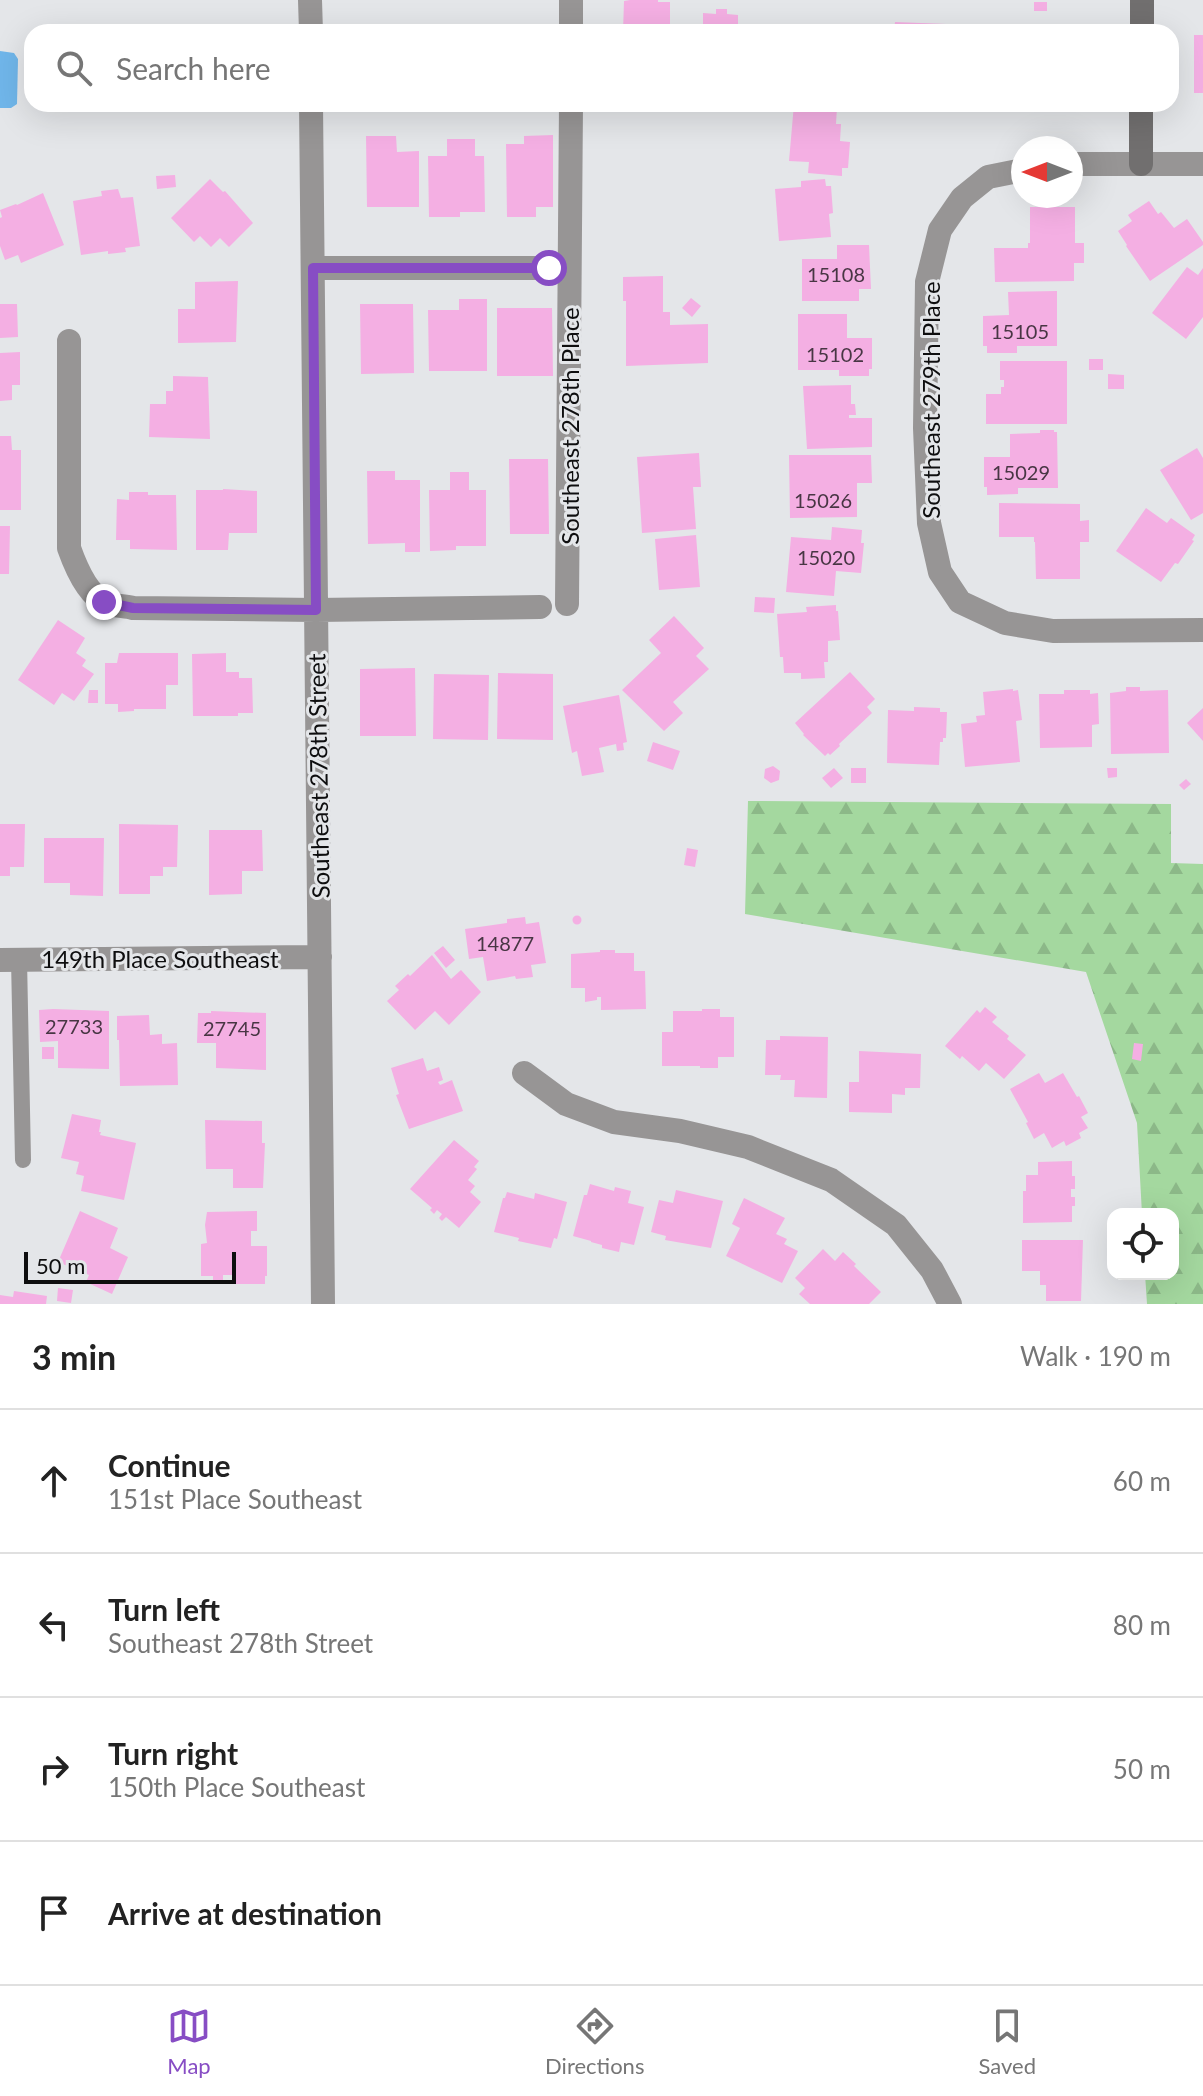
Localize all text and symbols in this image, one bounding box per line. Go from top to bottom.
search box [24,24,1179,112]
icon: search [52,46,96,90]
text: Search here [116,50,271,86]
north arrow [1011,136,1083,208]
route start [531,250,567,286]
house number: 15108 [807,262,865,286]
street label: Southeast 279th Place [916,281,945,519]
street label: Southeast 278th Place [555,307,584,545]
house number: 15105 [991,319,1049,343]
house number: 15102 [806,342,864,366]
house number: 15029 [992,460,1050,484]
house number: 15026 [794,488,852,512]
house number: 15020 [797,545,855,569]
route end [86,584,122,620]
street label: Southeast 278th Street [301,653,335,899]
house number: 14877 [476,931,534,955]
street label: 149th Place Southeast [41,944,279,973]
house number: 27733 [45,1014,103,1038]
house number: 27745 [203,1016,261,1040]
map controls [1107,1208,1179,1280]
button: locate [1107,1208,1179,1280]
scale bar [24,1248,236,1284]
text: 50 m [36,1252,85,1279]
text: 3 min [32,1336,116,1377]
text: Walk · 190 m [1020,1340,1171,1372]
text: Continue [108,1447,231,1483]
icon: ahead [32,1459,76,1503]
text: 60 m [1113,1465,1171,1497]
text: 151st Place Southeast [108,1483,362,1515]
text: Turn left [108,1591,220,1627]
icon: left [32,1603,76,1647]
text: 80 m [1113,1609,1171,1641]
text: Southeast 278th Street [108,1627,373,1659]
text: Turn right [108,1735,238,1771]
icon: right [32,1747,76,1791]
text: 50 m [1113,1753,1171,1785]
text: 150th Place Southeast [108,1771,365,1803]
icon: arrive [32,1891,76,1935]
text: Arrive at destination [108,1895,382,1931]
tab: Map [167,2004,211,2079]
tab: Directions [545,2004,644,2079]
tab: Saved [978,2004,1036,2079]

